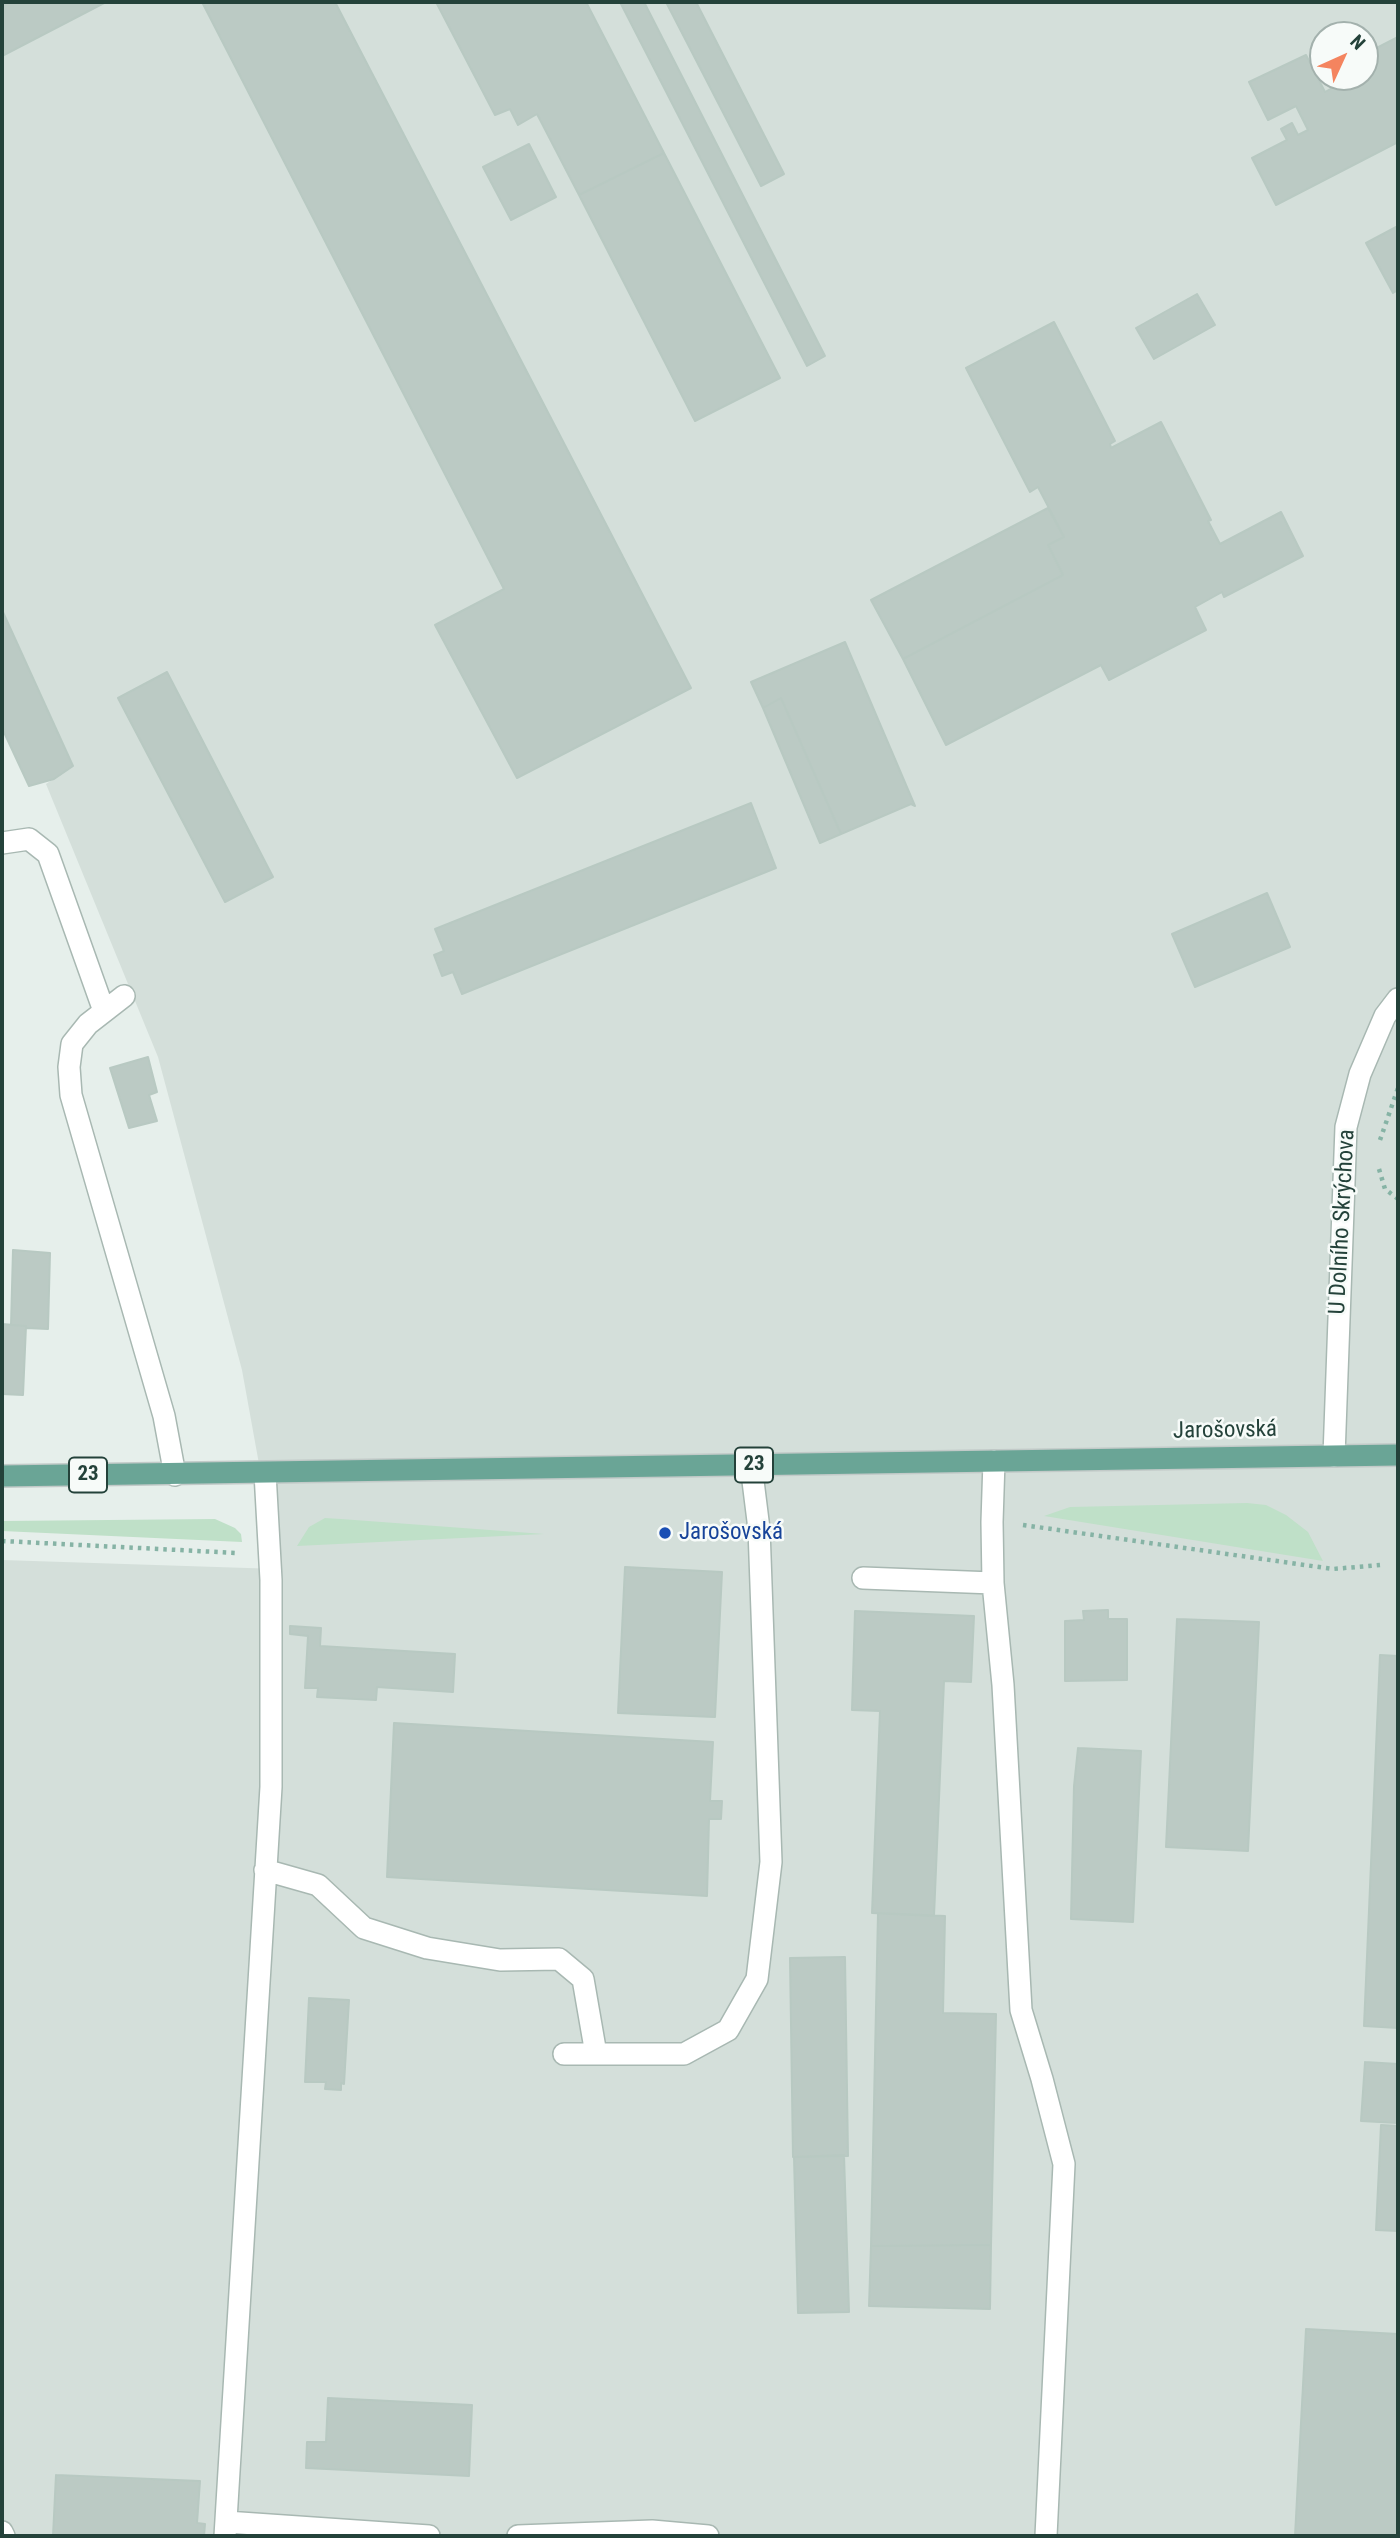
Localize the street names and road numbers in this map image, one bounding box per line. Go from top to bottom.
street label: U Dolního Skrýchova [1324,1129,1362,1315]
street label: Jarošovská [1173,1416,1277,1446]
road number: 23 [735,1448,773,1482]
road number: 23 [69,1458,107,1492]

